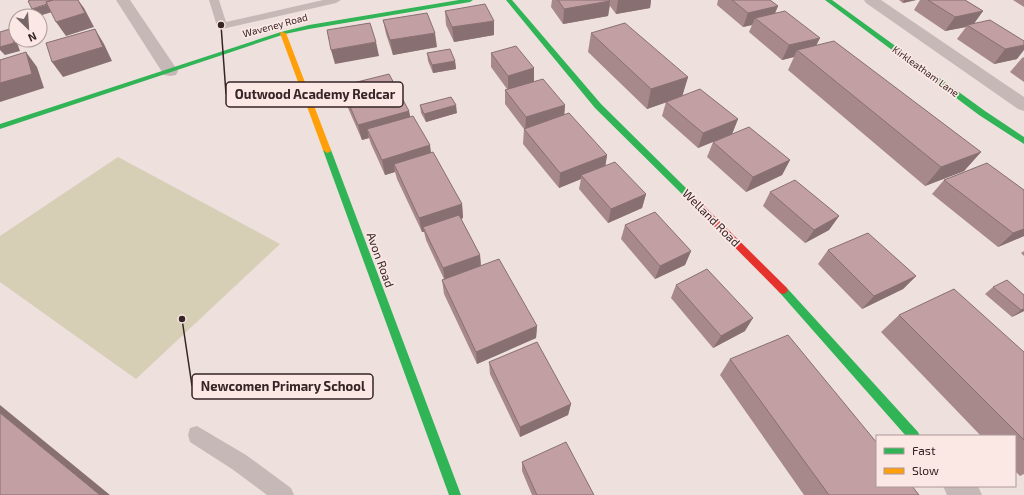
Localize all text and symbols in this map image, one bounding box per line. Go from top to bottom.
north arrow [8,8,48,48]
street label: Waveney Road [241,11,309,39]
text: N [26,30,39,45]
street label: Kirkleatham Lane [890,43,962,99]
callout: Outwood Academy Redcar [226,82,403,107]
text: Outwood Academy Redcar [235,86,396,102]
street label: Welland Road [680,186,743,249]
street label: Avon Road [365,230,397,289]
callout: Newcomen Primary School [192,374,373,399]
text: Newcomen Primary School [201,378,366,394]
legend [876,435,1016,487]
text: Fast [912,443,936,457]
text: Slow [912,463,939,477]

